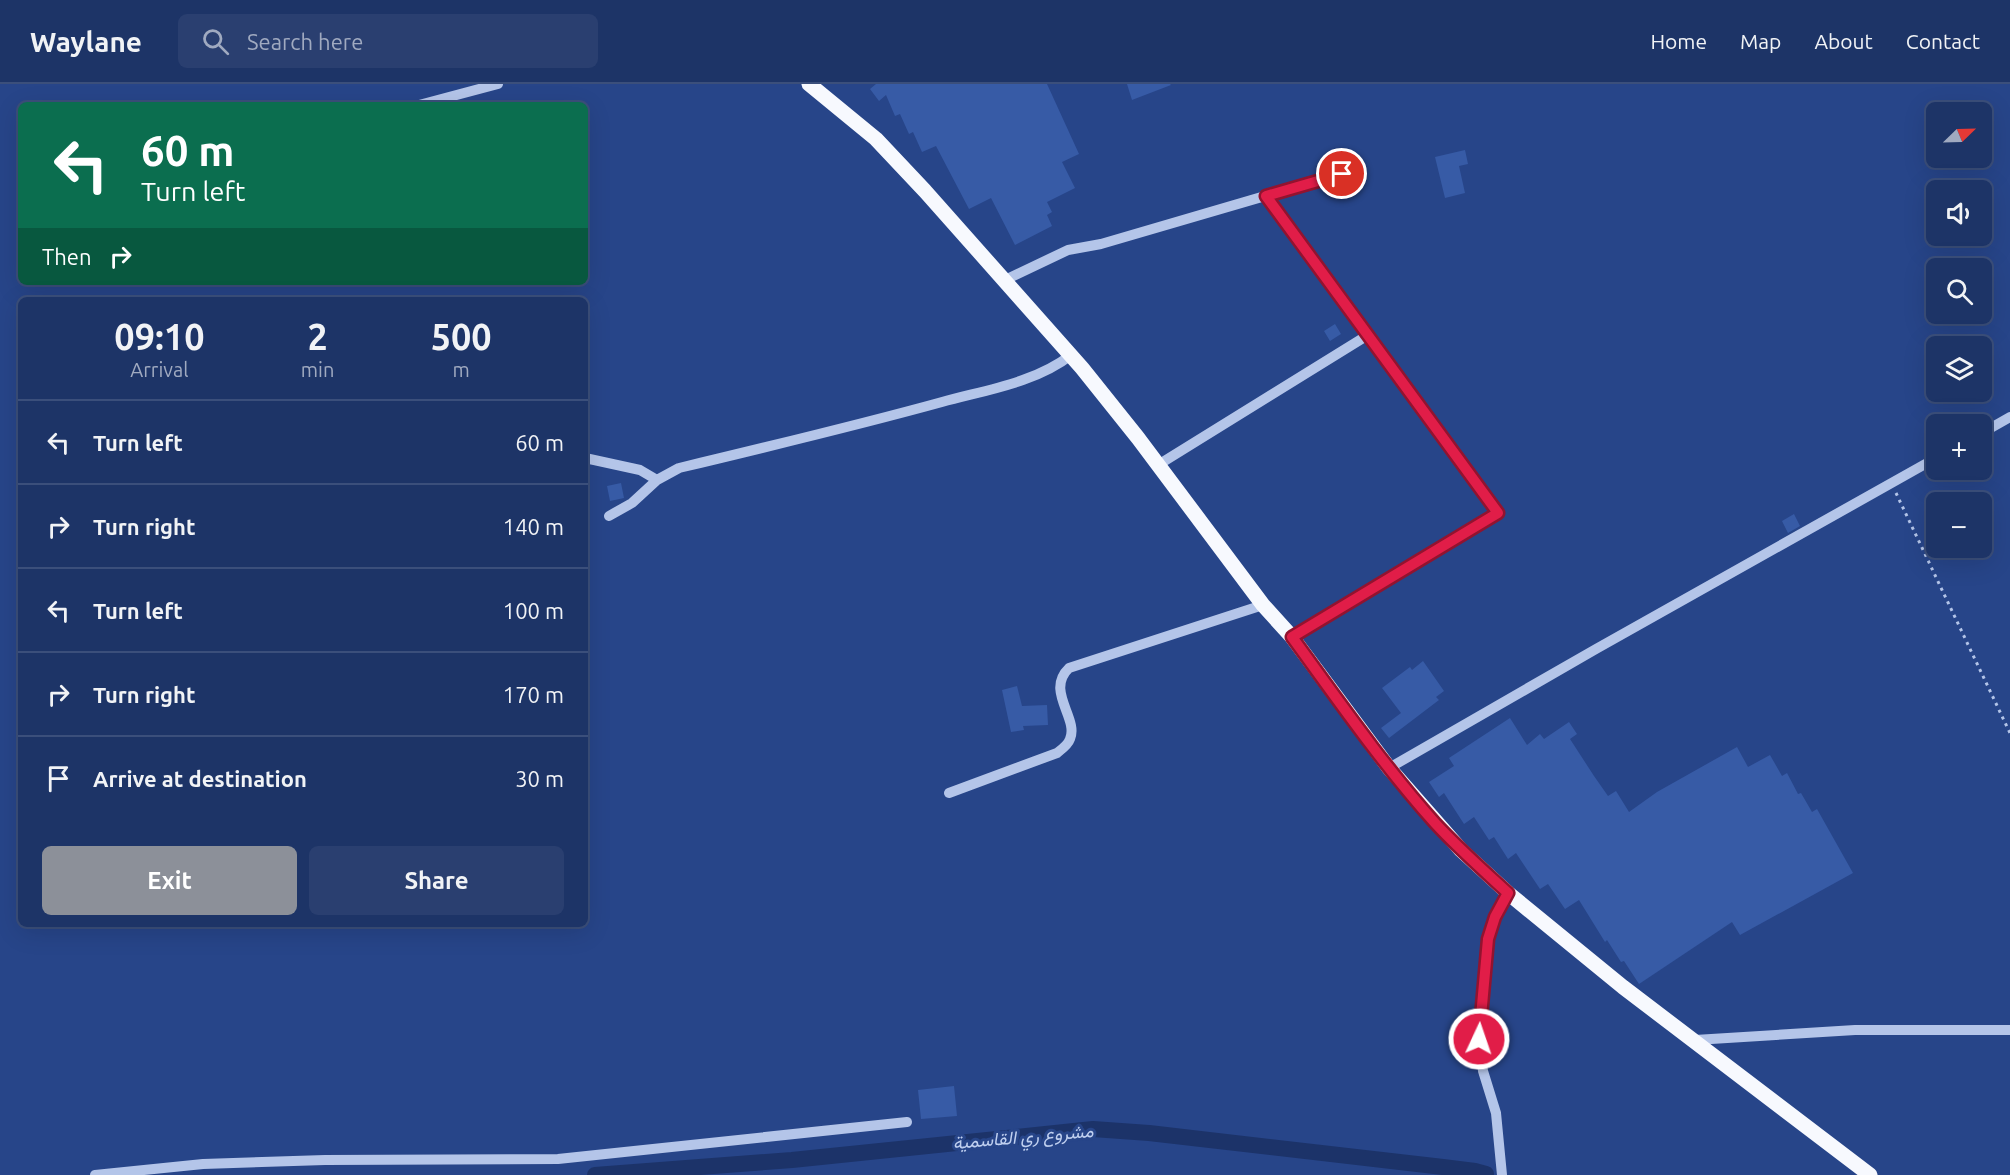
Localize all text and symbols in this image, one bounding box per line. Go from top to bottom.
search box [178,14,598,68]
icon: search [199,25,232,58]
text: Waylane [30,26,142,57]
text: Search here [247,29,363,54]
text: Home [1650,29,1707,53]
text: Map [1740,29,1781,53]
text: About [1814,29,1873,53]
text: Contact [1906,29,1980,53]
north arrow [1926,102,1992,168]
map controls [1926,102,1992,558]
icon: left [42,126,120,204]
text: 60 m [141,127,235,174]
pin [1316,148,1367,199]
icon: arrive [1325,157,1358,190]
text: Turn left [141,176,245,206]
button: sound [1926,180,1992,246]
icon: right [104,240,137,273]
text: Then [42,244,92,269]
button: search [1926,258,1992,324]
text: 09:10 [114,316,204,357]
text: 2 [307,316,328,357]
text: 500 [431,316,492,357]
button: layers [1926,336,1992,402]
text: Arrival [130,358,189,381]
text: min [301,358,334,381]
text: m [453,358,470,381]
button: + [1926,414,1992,480]
icon: left [42,426,75,459]
text: Turn left [93,430,183,455]
text: 60 m [515,430,564,455]
button: − [1926,492,1992,558]
icon: right [42,510,75,543]
text: Turn right [93,514,195,539]
text: 140 m [503,514,564,539]
icon: left [42,594,75,627]
text: Turn left [93,598,183,623]
text: 100 m [503,598,564,623]
icon: right [42,678,75,711]
text: Turn right [93,682,195,707]
text: 170 m [503,682,564,707]
icon: arrive [42,762,75,795]
text: Arrive at destination [93,766,307,791]
text: 30 m [515,766,564,791]
button: Exit [42,846,297,915]
button: Share [309,846,564,915]
position arrow [1447,1007,1511,1071]
water label: مشروع ري القاسمية [952,1120,1095,1158]

